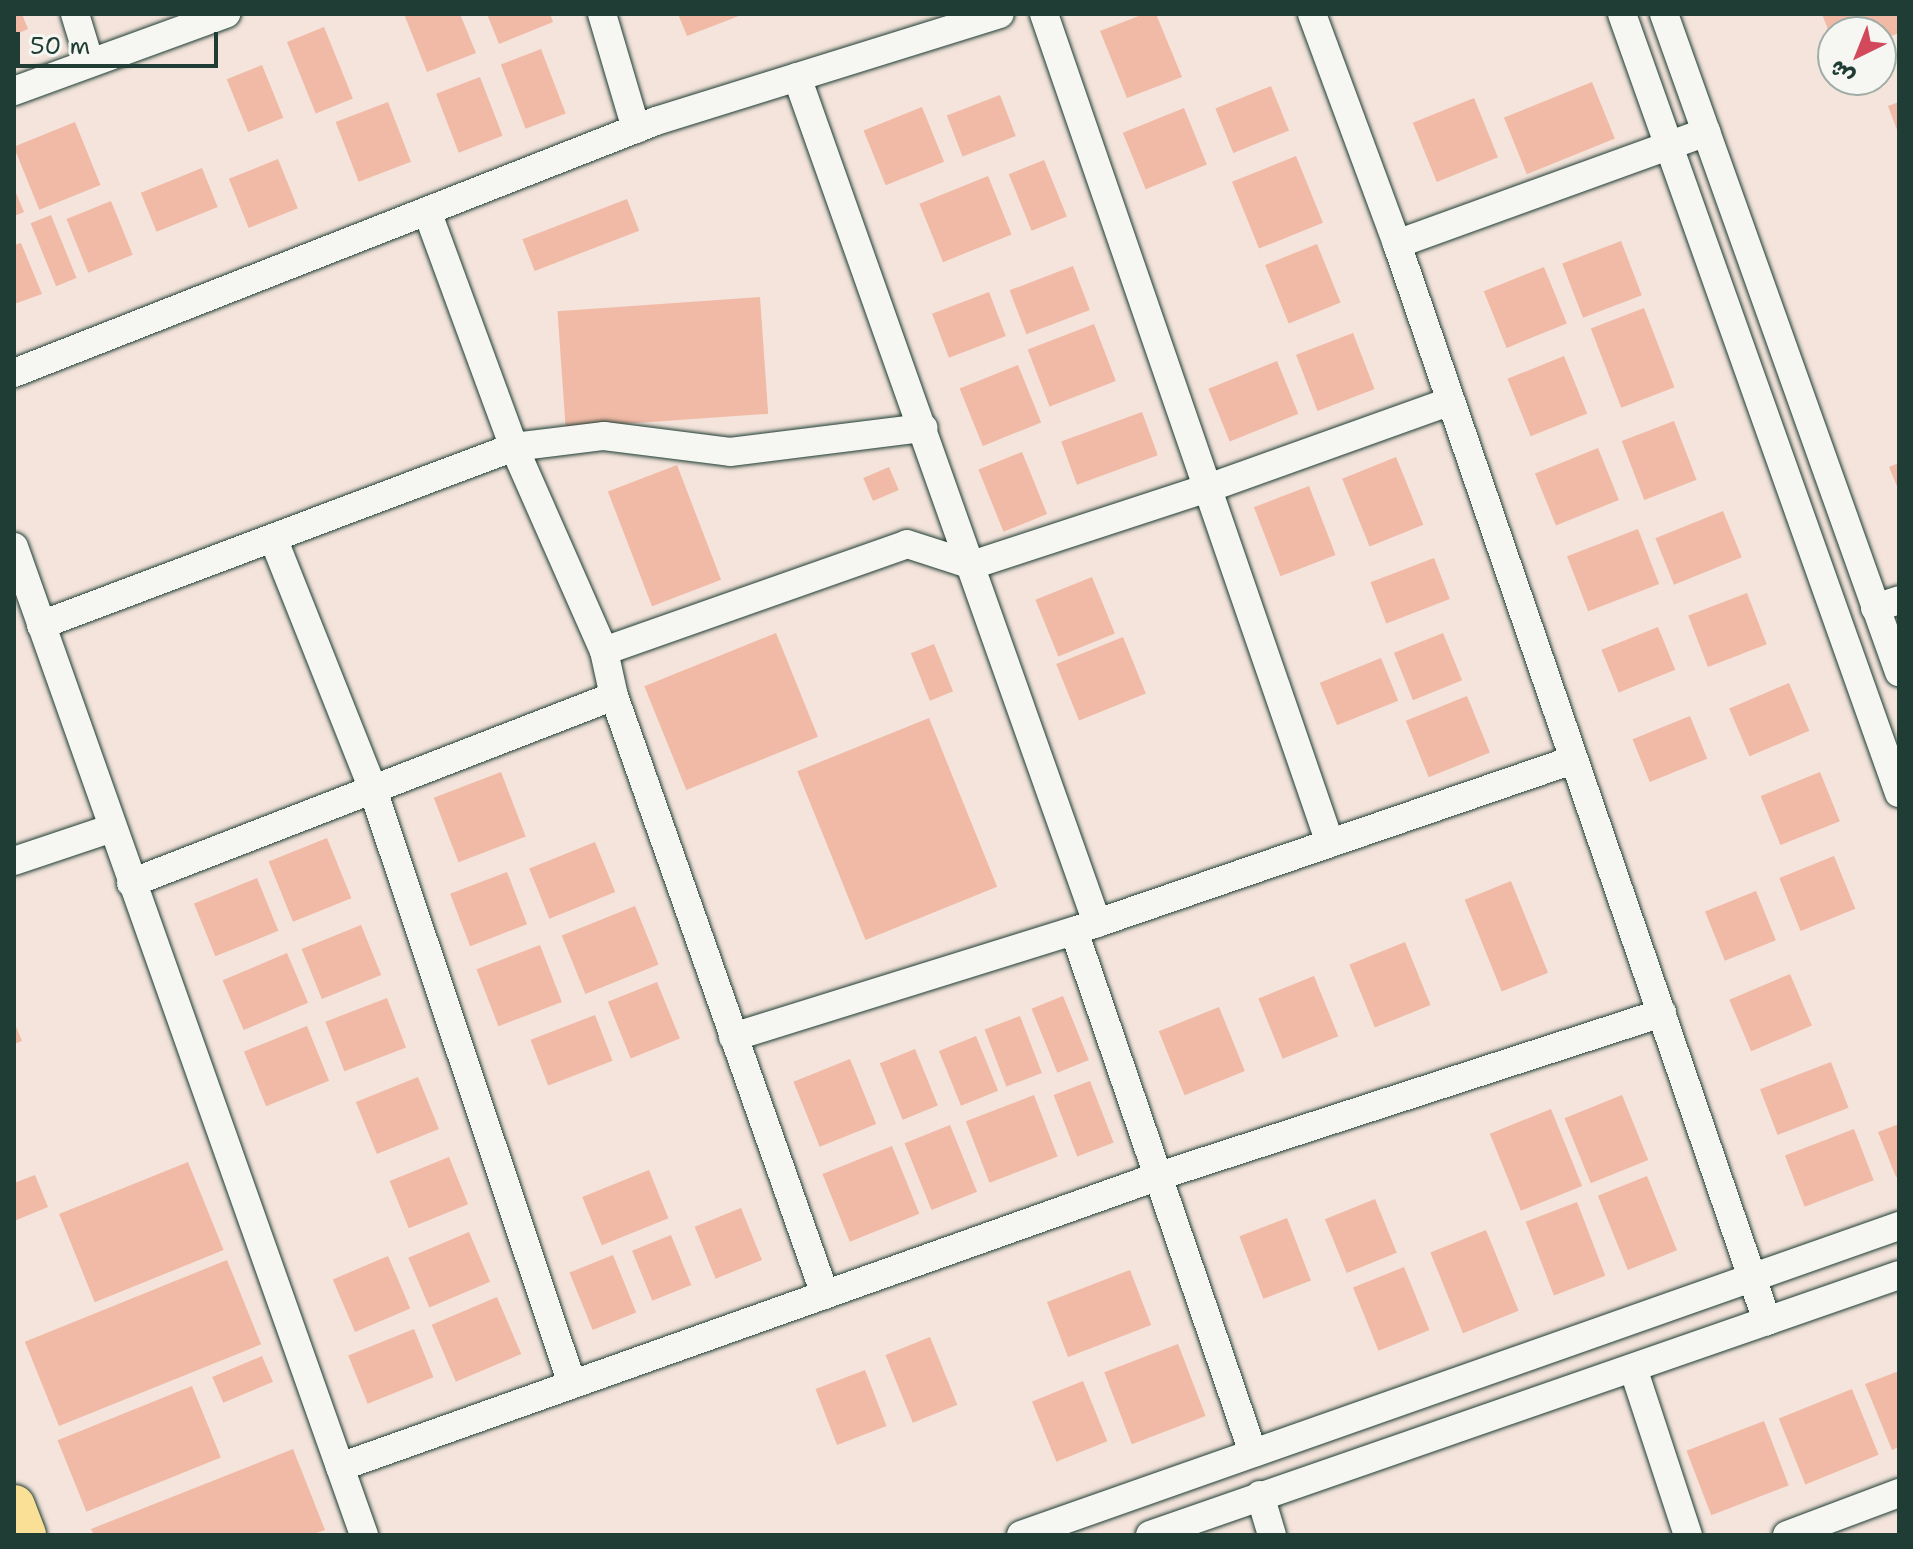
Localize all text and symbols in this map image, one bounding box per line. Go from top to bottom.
scale bar [20,16,222,66]
north arrow [1817,16,1897,96]
text: 50 m [30,30,90,62]
text: ش [1823,54,1860,91]

